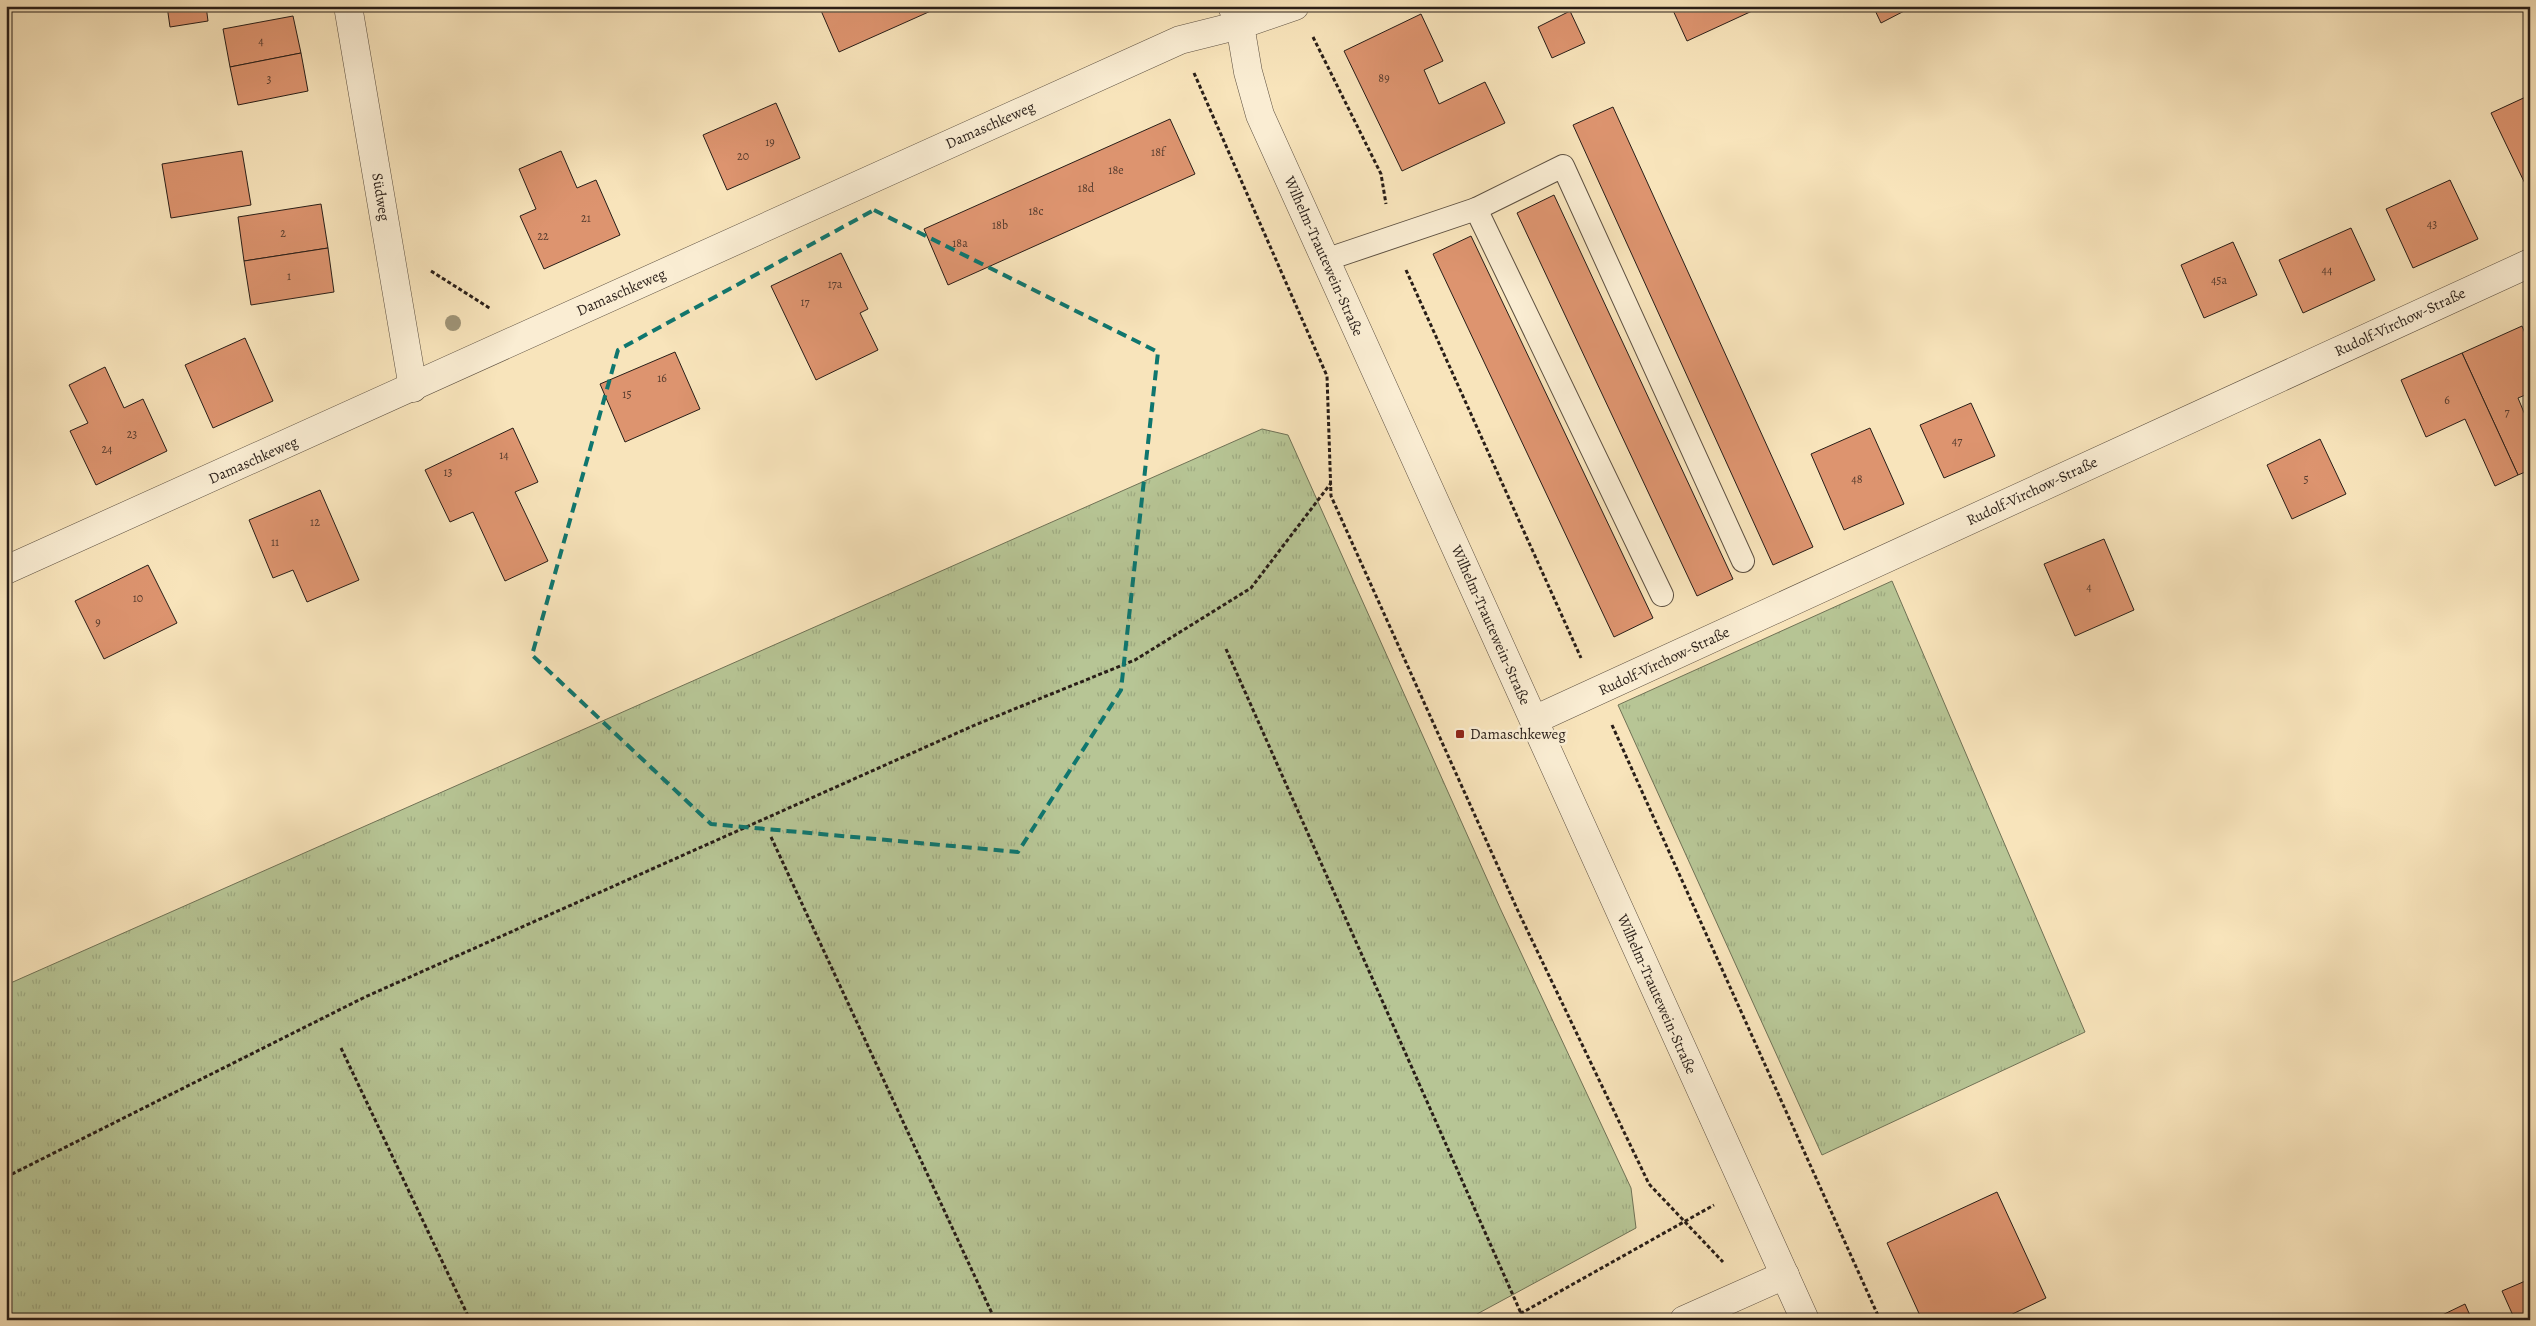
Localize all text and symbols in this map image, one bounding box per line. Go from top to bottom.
house number: 4 [258,33,264,49]
house number: 89 [1378,70,1390,86]
house number: 3 [267,71,272,87]
street label: Damaschkeweg [942,96,1038,154]
house number: 19 [765,134,775,150]
house number: 18f [1151,144,1167,160]
house number: 20 [737,148,749,164]
house number: 18e [1108,162,1124,178]
street label: Südweg [367,171,395,223]
street label: Wilhelm-Trautewein-Straße [1279,172,1368,339]
house number: 18d [1078,180,1095,196]
house number: 18c [1028,203,1044,219]
house number: 21 [581,210,591,226]
house number: 43 [2427,216,2437,232]
house number: 18b [992,217,1008,233]
house number: 2 [280,225,286,241]
house number: 22 [537,228,549,244]
house number: 18a [952,235,968,251]
house number: 44 [2322,262,2333,278]
street label: Damaschkeweg [573,263,669,321]
house number: 1 [287,268,291,284]
house number: 45a [2211,272,2227,288]
house number: 17a [828,276,843,292]
street label: Rudolf-Virchow-Straße [2331,283,2469,361]
house number: 17 [800,294,811,310]
house number: 16 [657,370,667,386]
house number: 15 [622,386,632,402]
house number: 6 [2444,392,2450,408]
house number: 7 [2504,404,2510,420]
house number: 23 [127,426,137,442]
street label: Damaschkeweg [205,431,301,489]
house number: 47 [1952,433,1963,449]
house number: 24 [101,441,113,457]
house number: 14 [499,447,509,463]
street label: Rudolf-Virchow-Straße [1963,452,2101,530]
house number: 13 [443,464,453,480]
house number: 48 [1851,471,1863,487]
house number: 5 [2303,471,2309,487]
house number: 12 [310,514,320,530]
house number: 11 [271,534,279,550]
street label: Wilhelm-Trautewein-Straße [1446,541,1535,708]
house number: 4 [2086,579,2092,595]
house number: 10 [133,590,143,606]
house number: 9 [95,614,101,630]
street label: Rudolf-Virchow-Straße [1595,622,1733,700]
place label: Damaschkeweg [1470,724,1566,744]
marker: Damaschkeweg [1454,728,1466,740]
street label: Wilhelm-Trautewein-Straße [1612,910,1701,1077]

